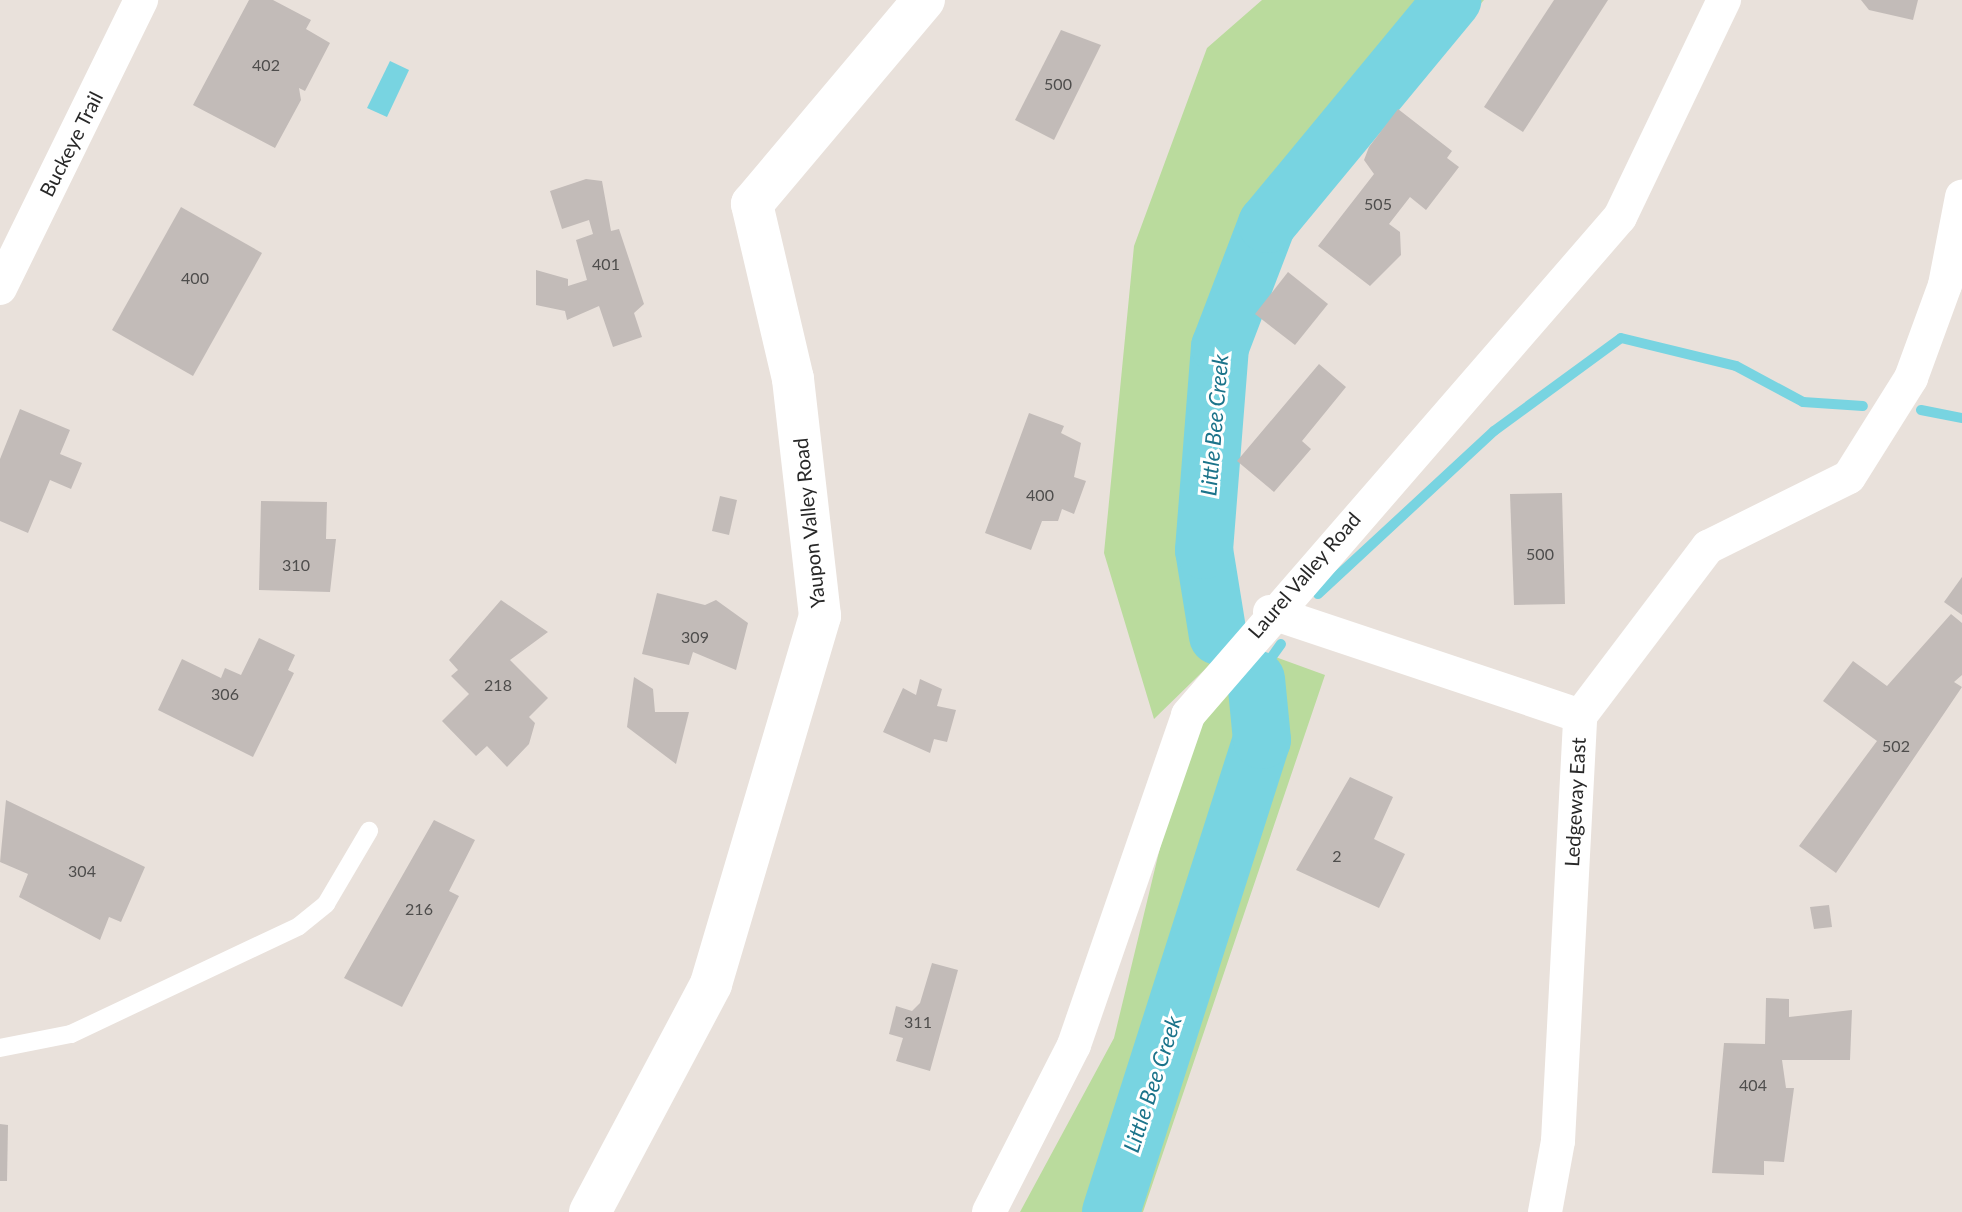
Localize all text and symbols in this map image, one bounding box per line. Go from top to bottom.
house number: 402 [252,55,280,75]
house number: 500 [1044,74,1072,94]
street label: Buckeye Trail [34,87,108,201]
house number: 505 [1364,194,1392,214]
house number: 401 [592,254,620,274]
house number: 400 [181,268,209,288]
water label: Little Bee Creek [1195,353,1233,497]
street label: Yaupon Valley Road [788,436,830,610]
house number: 400 [1026,485,1054,505]
street label: Laurel Valley Road [1242,507,1366,643]
house number: 500 [1526,544,1554,564]
house number: 310 [282,555,310,575]
house number: 309 [681,627,709,647]
house number: 218 [484,675,512,695]
house number: 306 [211,684,239,704]
house number: 502 [1882,736,1910,756]
street label: Ledgeway East [1560,737,1590,867]
house number: 2 [1332,846,1342,866]
house number: 304 [68,861,96,881]
house number: 216 [405,899,433,919]
house number: 311 [904,1012,932,1032]
water label: Little Bee Creek [1118,1012,1186,1156]
house number: 404 [1739,1075,1767,1095]

